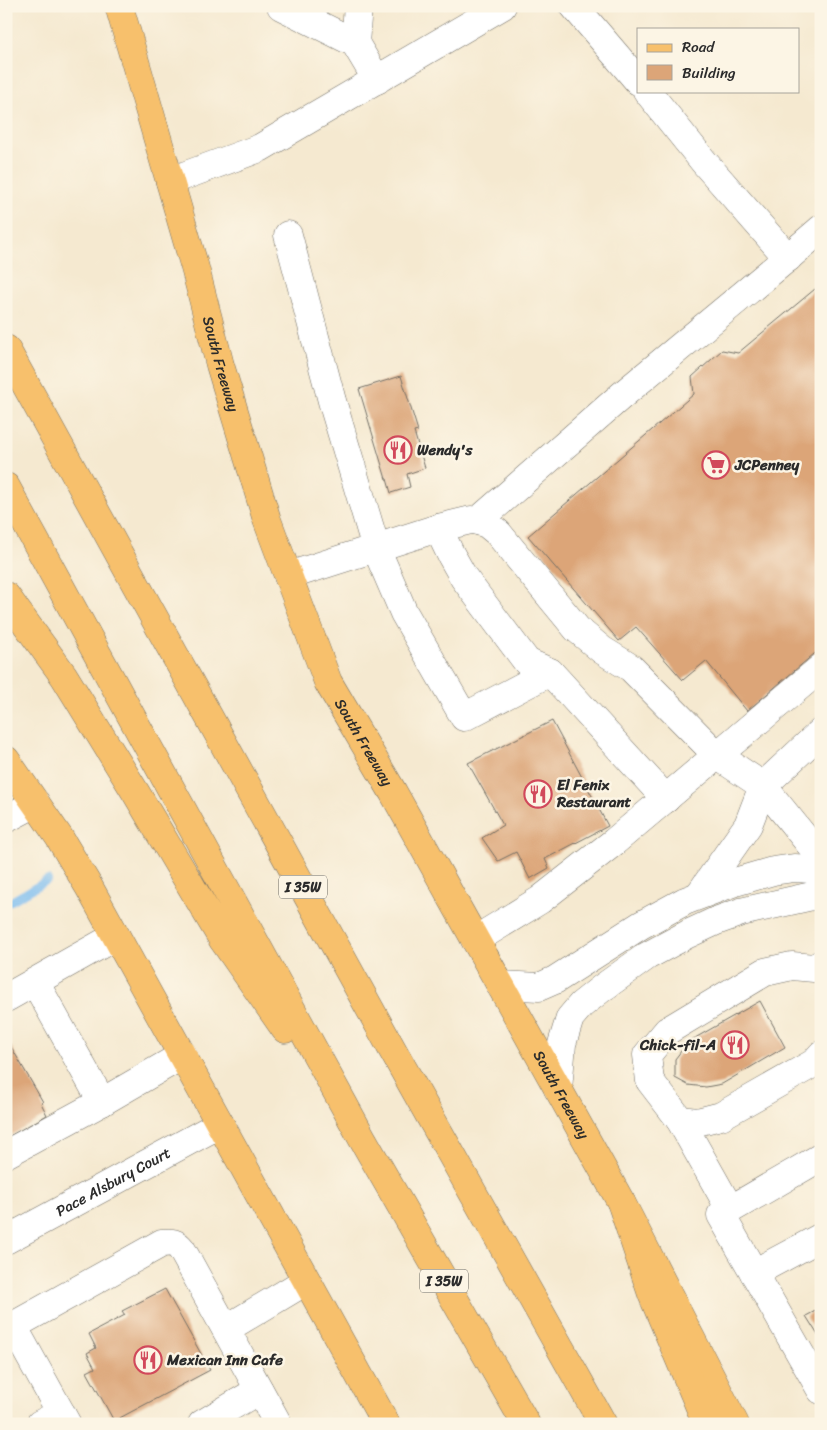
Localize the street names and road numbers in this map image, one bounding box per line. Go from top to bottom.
street label: South Freeway [195,313,247,415]
street label: South Freeway [327,693,400,791]
road number: I 35W [279,876,327,899]
street label: South Freeway [526,1045,597,1144]
street label: Pace Alsbury Court [51,1140,176,1224]
road number: I 35W [420,1270,468,1292]

